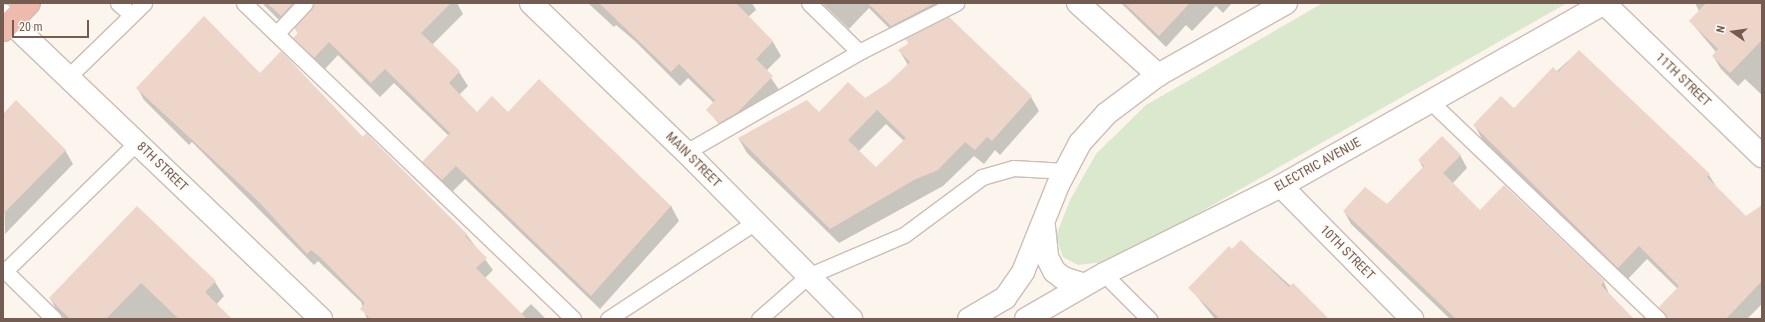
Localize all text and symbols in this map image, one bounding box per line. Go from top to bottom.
scale bar [14,12,91,38]
north arrow [1713,12,1753,52]
text: 20 m [19,20,43,34]
text: N [1714,24,1728,34]
street label: 11TH STREET [1652,50,1714,110]
street label: MAIN STREET [662,129,724,191]
street label: ELECTRIC AVENUE [1272,135,1364,195]
street label: 8TH STREET [133,139,191,195]
street label: 10TH STREET [1316,222,1378,284]

